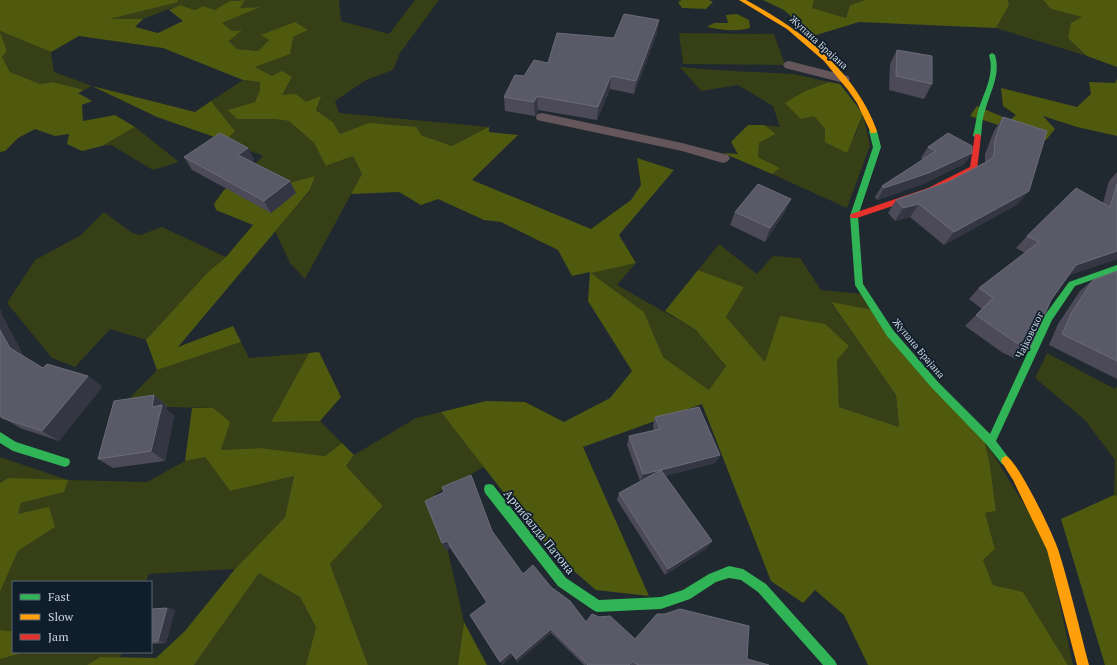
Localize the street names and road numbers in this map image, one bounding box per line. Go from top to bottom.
street label: Жупана Брајана [787,13,851,72]
street label: Чајковског [1013,309,1047,361]
street label: Жупана Брајана [890,316,948,381]
street label: Арчибалда Патона [501,486,578,577]

